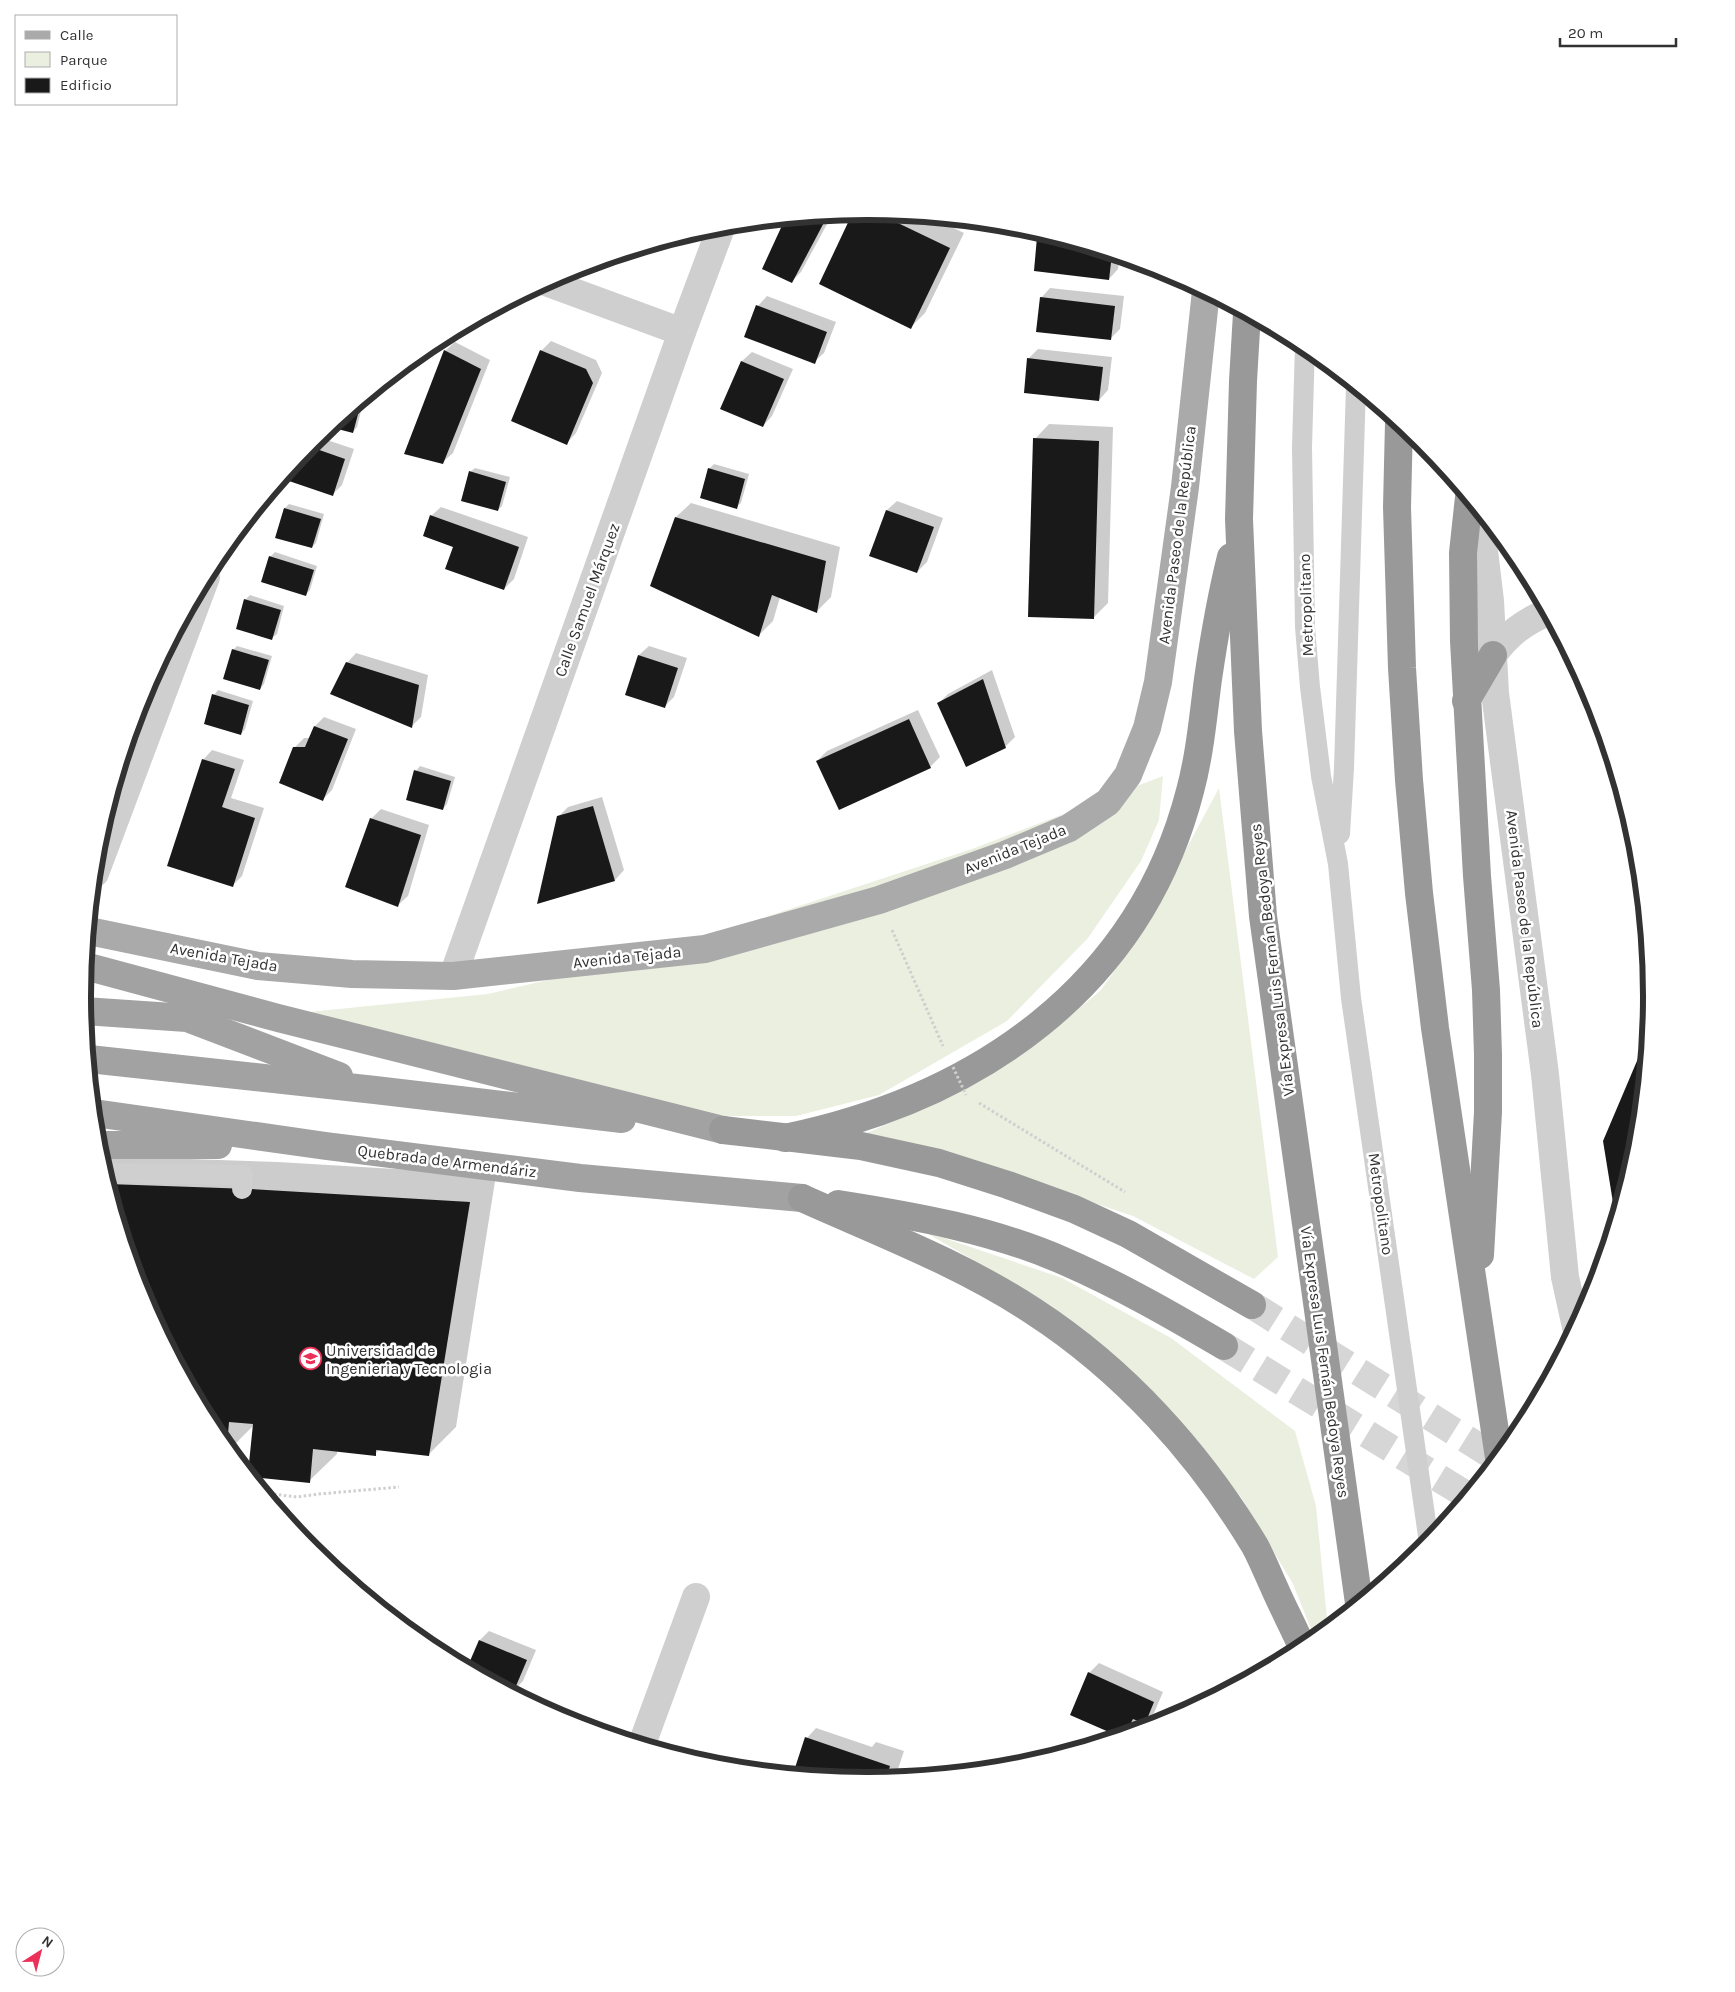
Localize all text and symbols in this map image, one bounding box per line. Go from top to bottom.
legend [15,15,178,105]
scale bar [1560,15,1676,47]
text: 20 m [1568,24,1603,42]
text: Calle [60,26,94,44]
text: Parque [60,51,108,69]
text: Edificio [60,76,112,94]
street label: Avenida Paseo de la República [1154,425,1200,645]
street label: Calle Samuel Márquez [550,521,624,679]
street label: Metropolitano [1295,553,1317,657]
street label: Avenida Paseo de la República [1502,809,1548,1029]
street label: Avenida Tejada [961,820,1069,878]
street label: Vía Expresa Luis Fernán Bedoya Reyes [1246,823,1298,1097]
street label: Avenida Tejada [169,938,279,976]
street label: Avenida Tejada [572,942,682,972]
street label: Quebrada de Armendáriz [356,1141,538,1181]
street label: Metropolitano [1364,1152,1398,1256]
street label: Vía Expresa Luis Fernán Bedoya Reyes [1296,1225,1354,1499]
place label: Universidad de Ingenieria y Tecnologia [326,1341,492,1378]
school or university icon: Universidad de Ingenieria y Tecnologia [298,1347,322,1371]
north arrow [15,1927,65,1977]
text: N [38,1932,56,1952]

